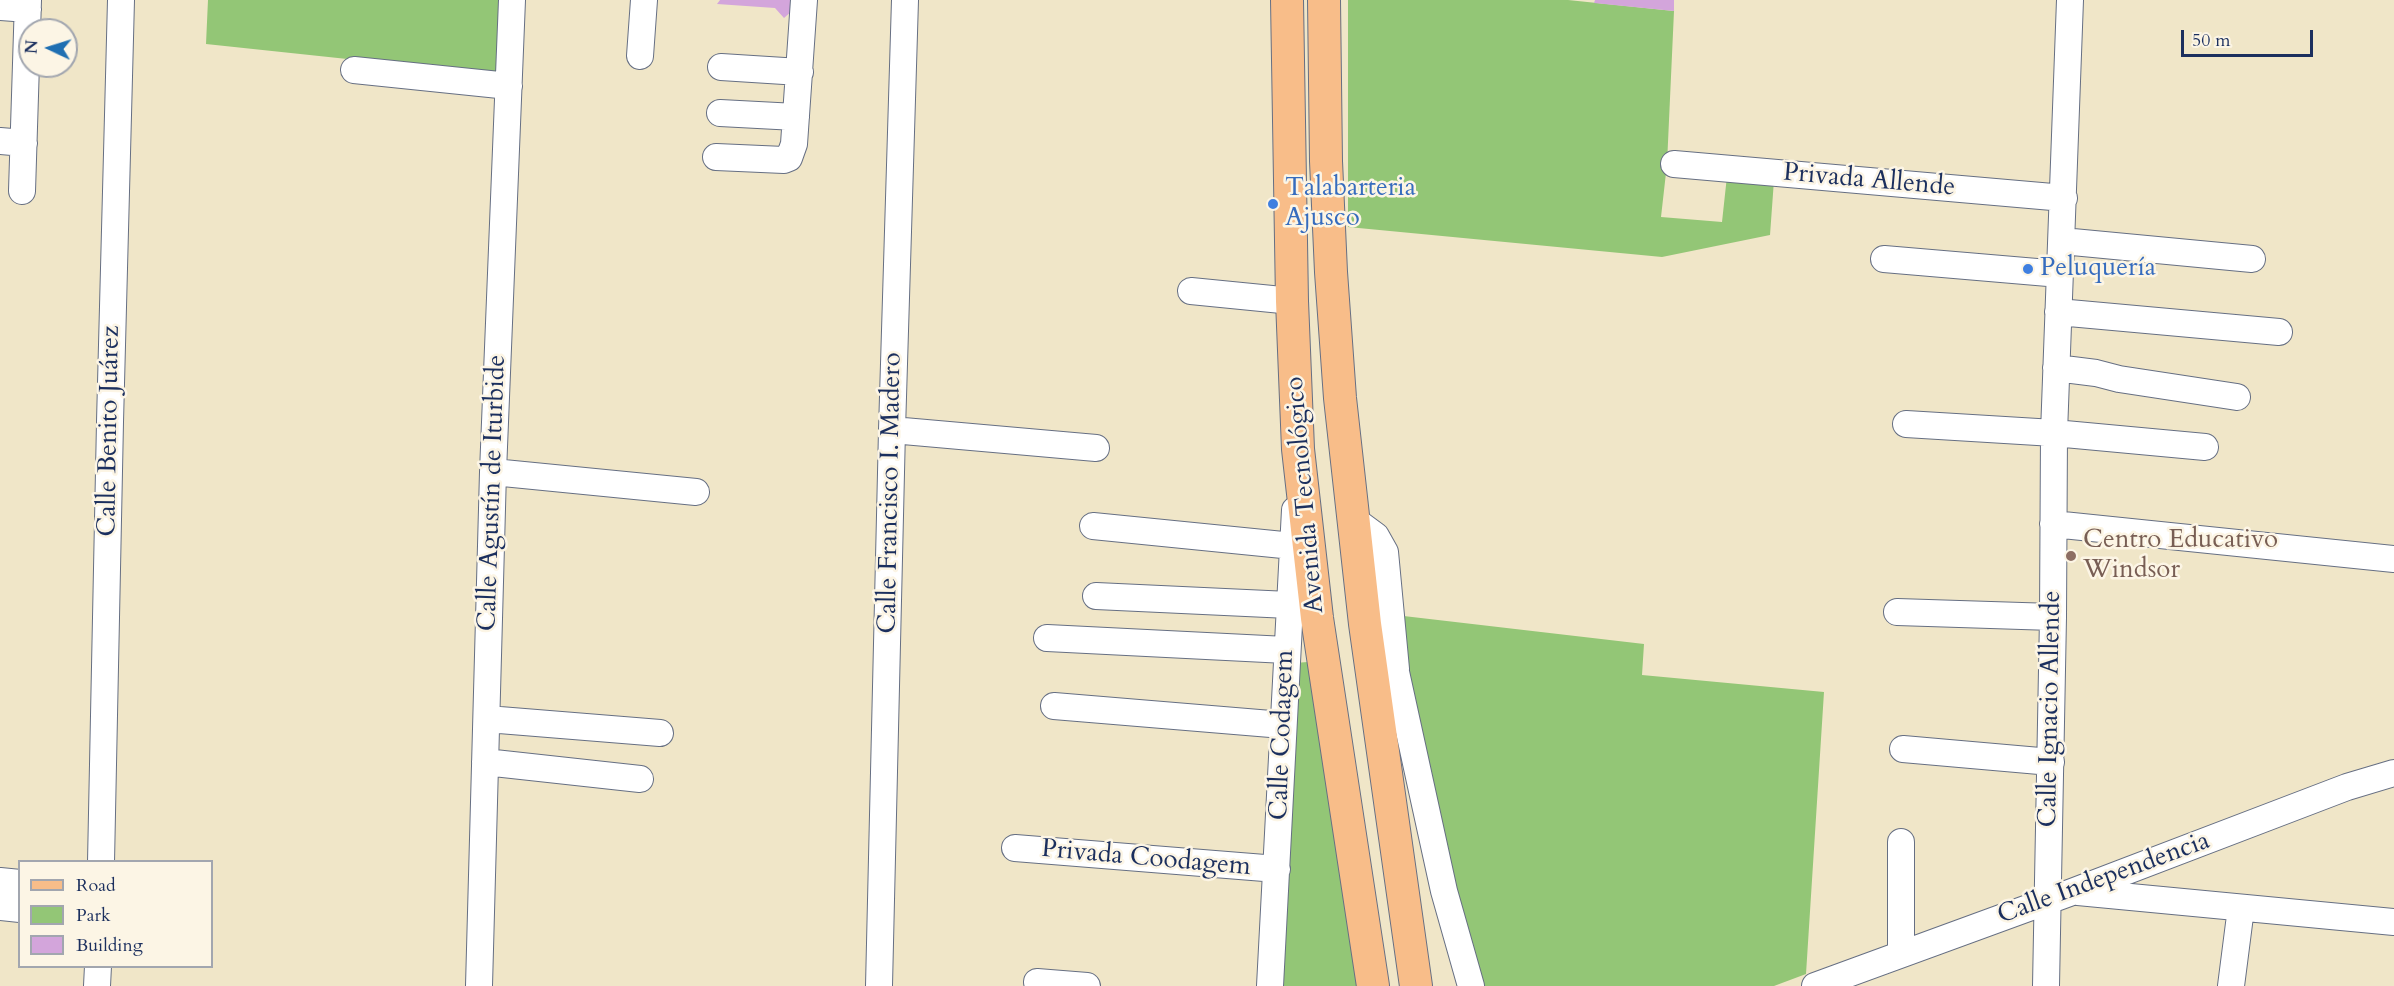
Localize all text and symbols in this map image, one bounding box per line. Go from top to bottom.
north arrow [18,18,78,78]
scale bar [2184,18,2316,56]
text: 50 m [2192,28,2231,53]
text: N [21,39,43,55]
street label: Privada Allende [1782,158,1956,204]
place label: Talabarteria Ajusco [1285,173,1416,234]
marker: Talabarteria Ajusco [1266,197,1280,211]
place label: Peluquería [2040,253,2156,285]
marker: Peluquería [2021,262,2035,276]
street label: Calle Benito Juárez [93,325,127,537]
street label: Calle Francisco I. Madero [873,352,909,634]
street label: Calle Agustín de Iturbide [473,354,513,632]
street label: Avenida Tecnológico [1280,375,1332,615]
place label: Centro Educativo Windsor [2083,525,2278,586]
marker: Centro Educativo Windsor [2064,549,2078,563]
street label: Calle Ignacio Allende [2033,590,2069,828]
street label: Calle Codagem [1264,649,1302,821]
street label: Calle Independencia [1994,826,2214,932]
street label: Privada Coodagem [1040,834,1252,884]
legend [18,860,213,968]
text: Road [76,873,116,898]
text: Park [76,903,111,928]
text: Building [76,933,143,958]

